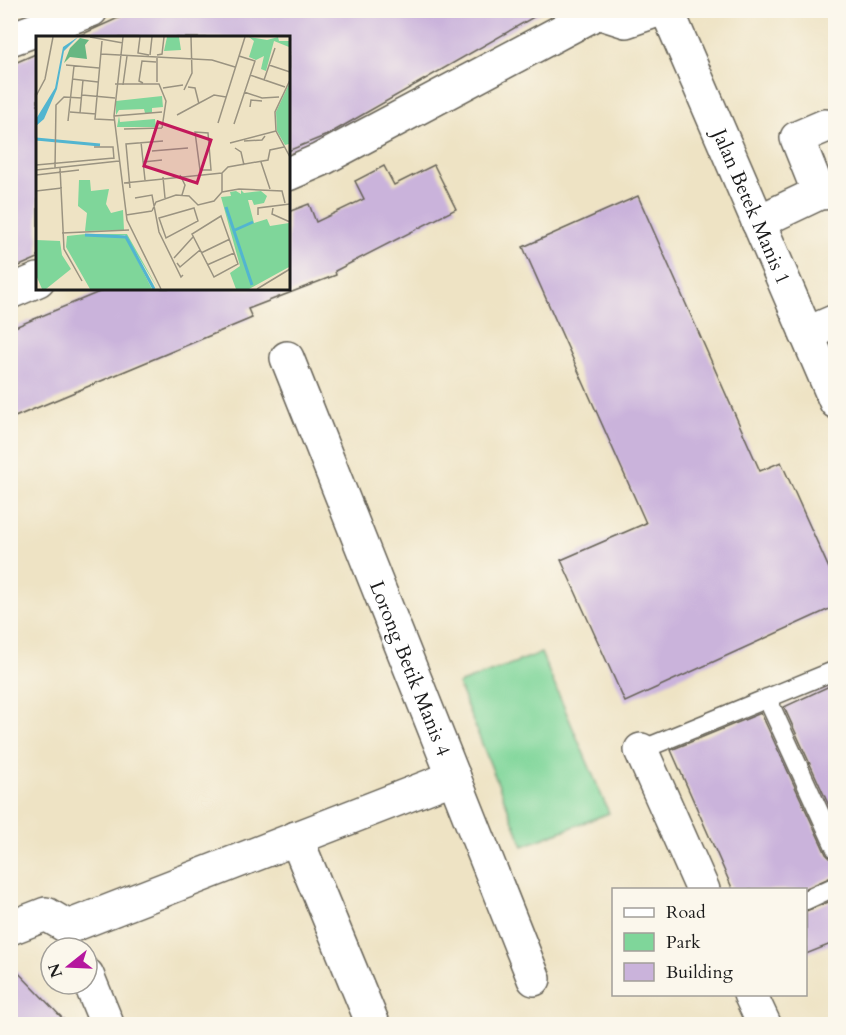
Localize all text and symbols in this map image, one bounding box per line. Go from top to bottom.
inset map [36,36,290,290]
street label: Jalan Betek Manis 1 [705,122,797,289]
street label: Lorong Betik Manis 4 [363,577,457,760]
legend [612,888,807,996]
text: Road [666,900,706,925]
text: Park [666,930,701,955]
north arrow [39,936,99,996]
text: N [43,960,68,980]
text: Building [666,960,734,985]

